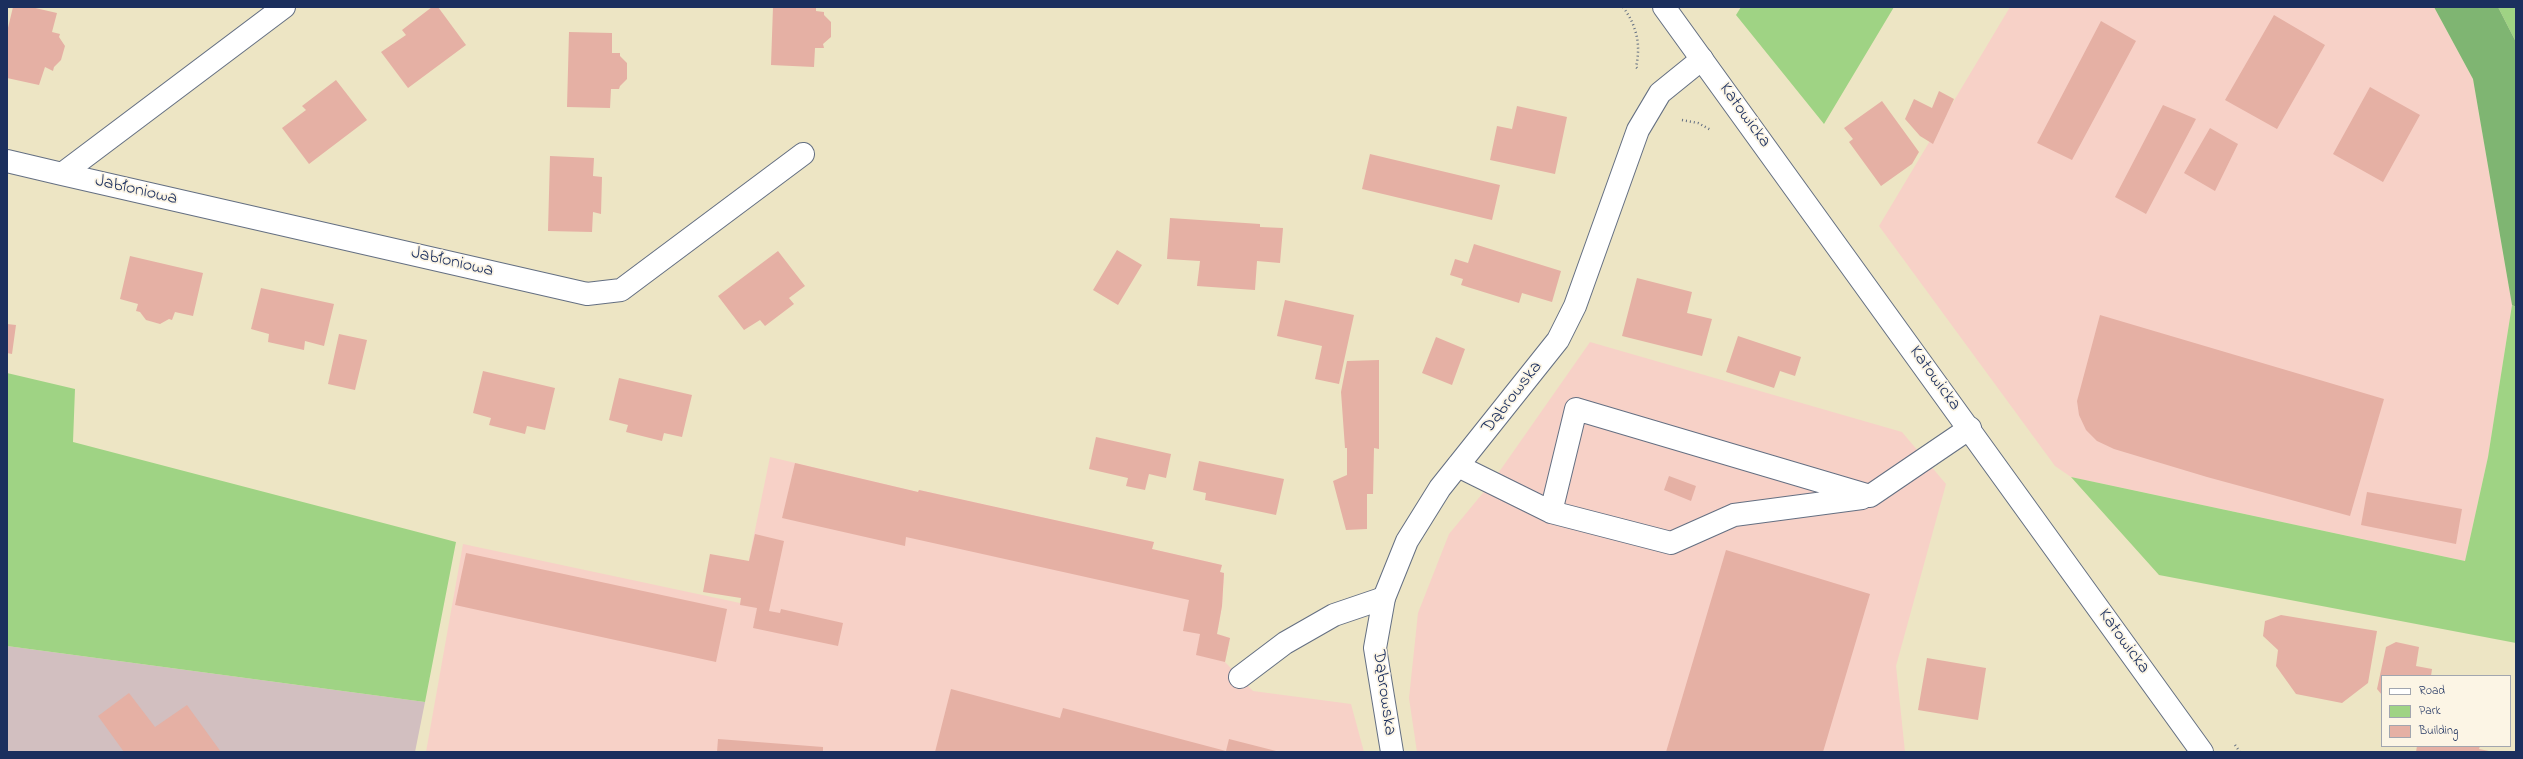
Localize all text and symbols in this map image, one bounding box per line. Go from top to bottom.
street label: Katowicka [1713,80,1775,152]
street label: Jabłoniowa [93,171,179,211]
street label: Jabłoniowa [409,243,495,283]
street label: Katowicka [1903,343,1965,415]
street label: Dąbrowska [1478,357,1548,439]
street label: Katowicka [2092,606,2154,678]
street label: Dąbrowska [1366,649,1400,737]
legend [2381,675,2511,747]
text: Road [2419,682,2445,700]
text: Park [2419,702,2441,720]
text: Building [2419,722,2458,740]

